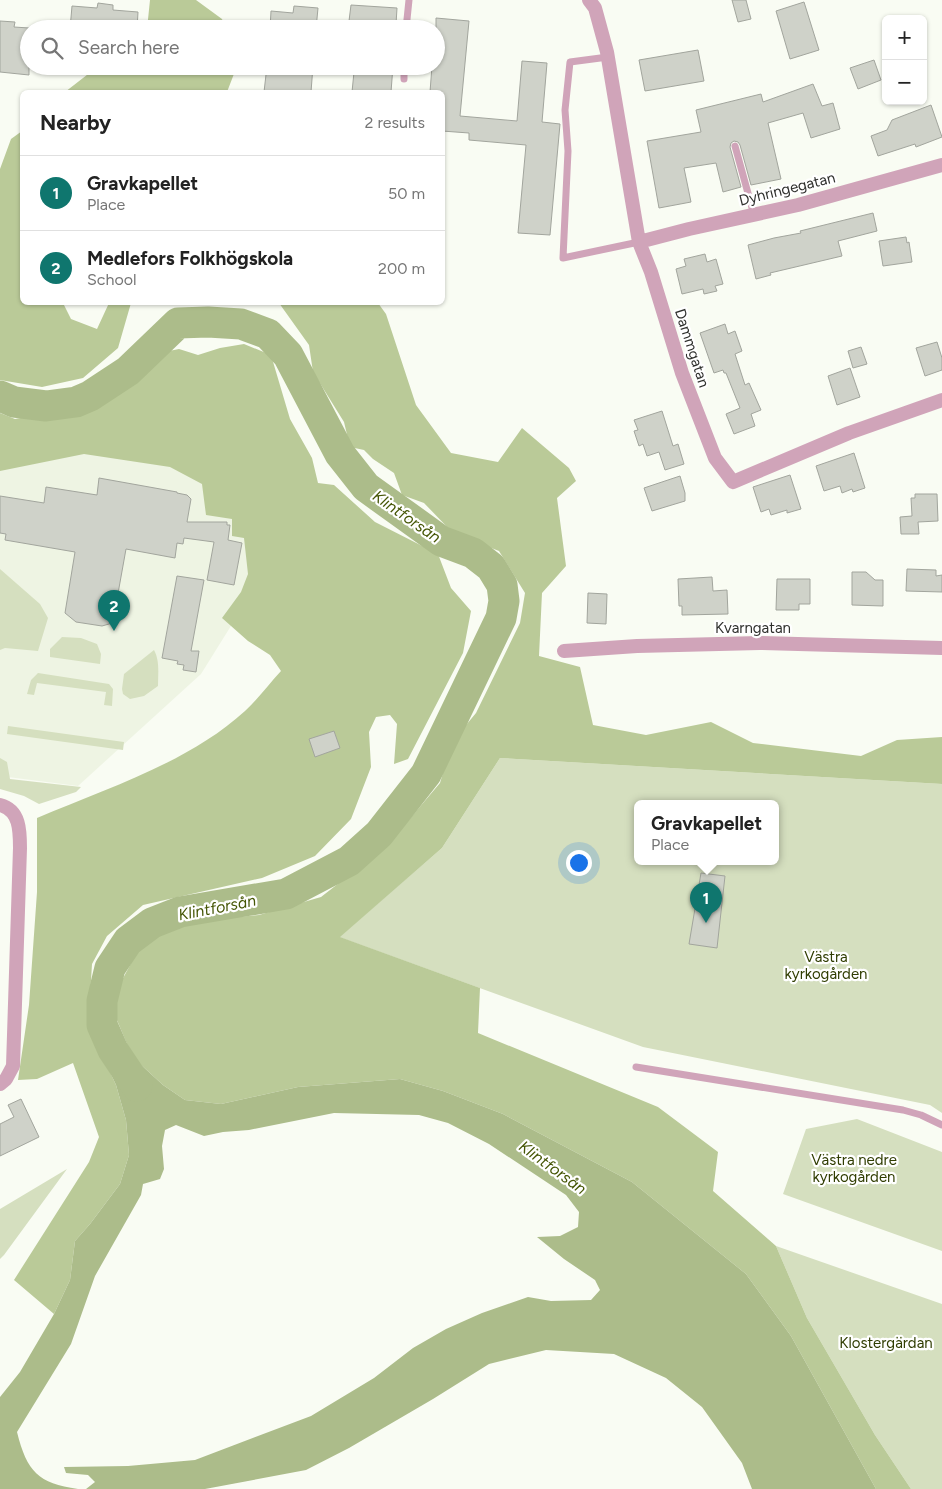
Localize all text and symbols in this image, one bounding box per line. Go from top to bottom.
map controls [882,15,927,105]
button: + [882,15,927,60]
search box [20,20,445,75]
icon: search [38,34,66,62]
text: Search here [78,36,180,59]
button: − [882,60,927,105]
text: Nearby [40,110,111,135]
text: 2 results [365,113,425,132]
street label: Dyhringegatan [737,168,837,210]
text: Gravkapellet [87,172,198,195]
text: 1 [53,184,59,203]
text: 50 m [388,184,425,203]
text: Place [87,195,125,214]
text: Medlefors Folkhögskola [87,247,293,270]
text: 2 [51,259,61,278]
text: 200 m [378,259,425,278]
text: School [87,270,137,289]
street label: Dammgatan [671,306,713,390]
water label: Klintforsån [369,486,444,547]
pin: 2 [98,590,130,631]
street label: Kvarngatan [715,619,791,637]
popup [634,800,779,865]
text: Gravkapellet [651,812,762,835]
text: Place [651,835,689,854]
your location [566,850,592,876]
pin: 1 [690,882,722,923]
water label: Klintforsån [177,891,258,924]
park label: Västra kyrkogården [785,948,867,983]
water label: Klintforsån [515,1137,590,1198]
park label: Västra nedre kyrkogården [811,1151,897,1186]
park label: Klostergärdan [839,1334,933,1352]

